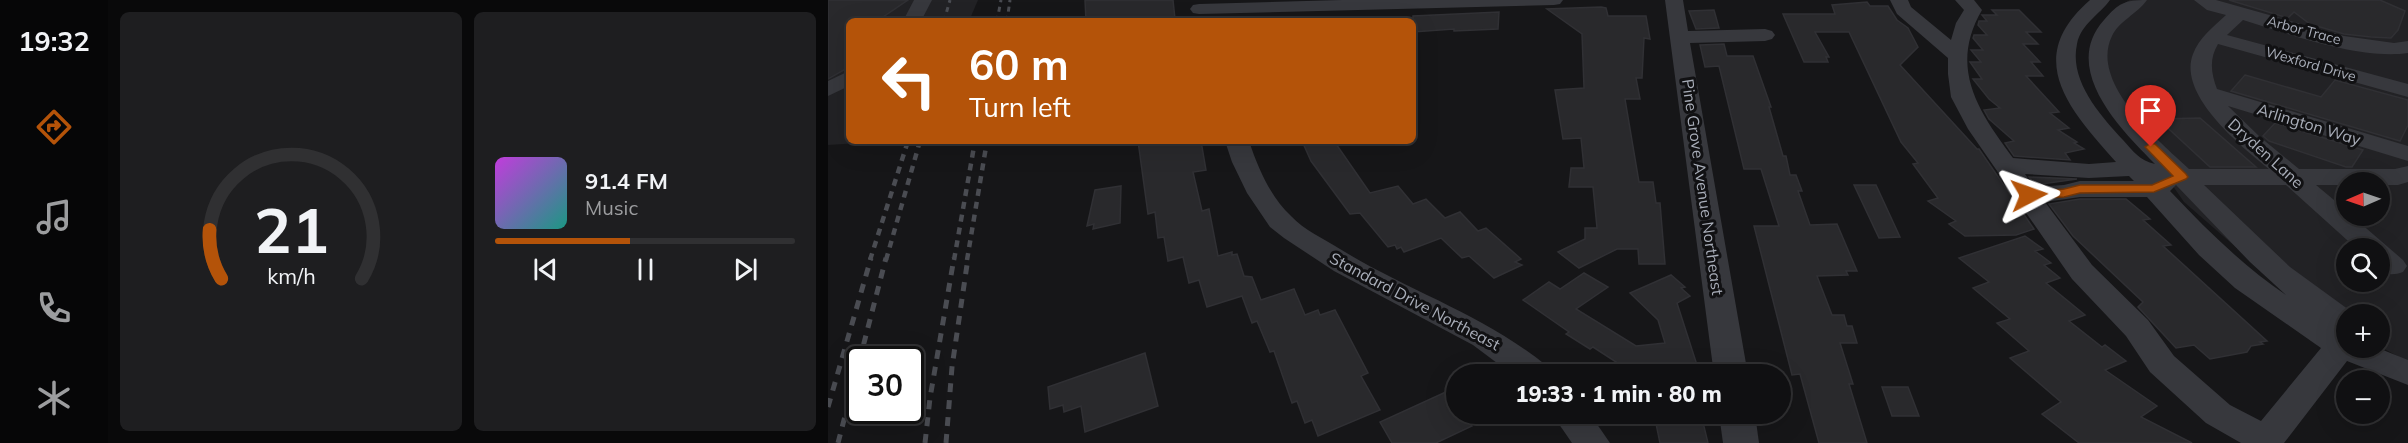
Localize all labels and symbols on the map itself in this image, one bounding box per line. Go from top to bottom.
street label: Arbor Trace [2265,12,2343,48]
street label: Wexford Drive [2264,43,2358,85]
street label: Pine Grove Avenue Northeast [1678,78,1728,297]
pin [2125,85,2176,147]
street label: Arlington Way [2255,99,2364,149]
street label: Dryden Lane [2224,114,2308,192]
position arrow [1997,163,2061,227]
north arrow [2336,172,2390,226]
street label: Standard Drive Northeast [1326,248,1504,355]
speed limit sign: 30 [846,346,924,424]

